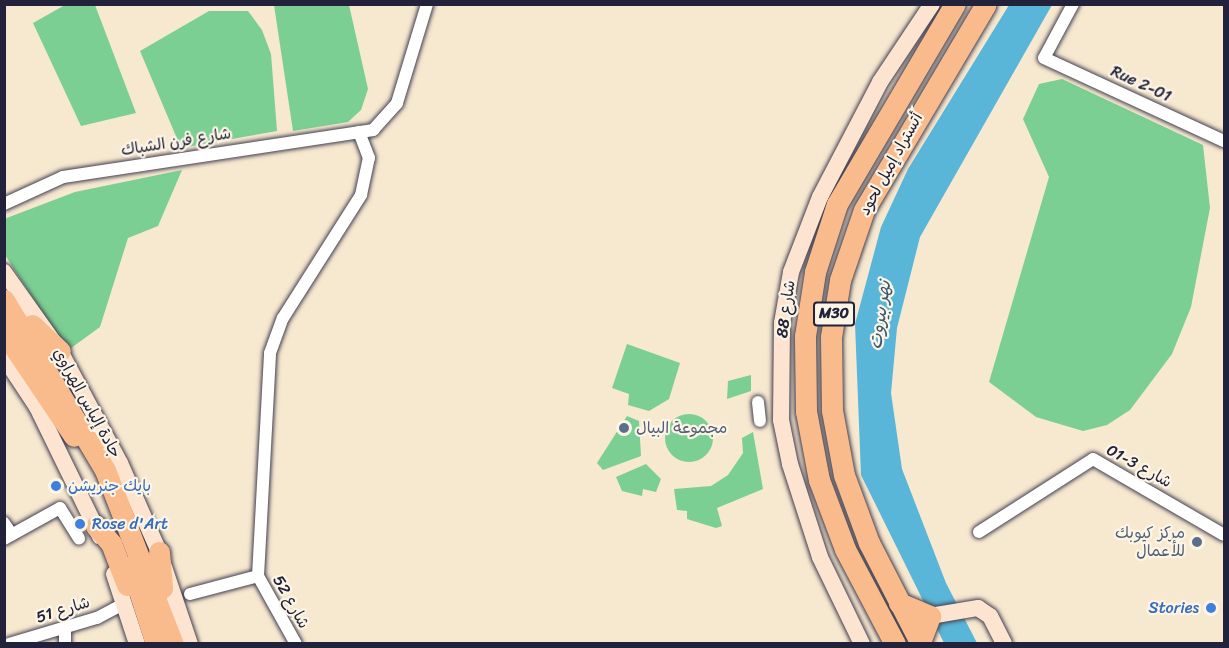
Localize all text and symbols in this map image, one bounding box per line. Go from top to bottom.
street label: Rue 2-01 [1108,62,1174,106]
street label: أتستراد إميل لحود [855,110,927,218]
street label: شارع فرن الشباك [120,124,232,160]
street label: شارع 88 [772,279,800,339]
water label: نهر بيروت [864,279,896,351]
road number: M30 [813,302,855,326]
street label: جادة إلياس الهراوي [49,345,125,461]
place label: مجموعة البيال [636,418,727,438]
marker: مجموعة البيال [617,421,631,435]
street label: شارع 3-01 [1103,440,1175,492]
place label: بايك جنريشن [68,476,151,496]
marker: بايك جنريشن [49,479,63,493]
place label: Rose d'Art [92,514,168,534]
marker: Rose d'Art [73,517,87,531]
place label: مركز كيوبك للأعمال [1115,523,1185,561]
marker: مركز كيوبك للأعمال [1190,535,1204,549]
street label: شارع 52 [269,572,313,632]
street label: شارع 51 [34,593,92,627]
place label: Stories [1149,598,1199,618]
marker: Stories [1204,601,1218,615]

